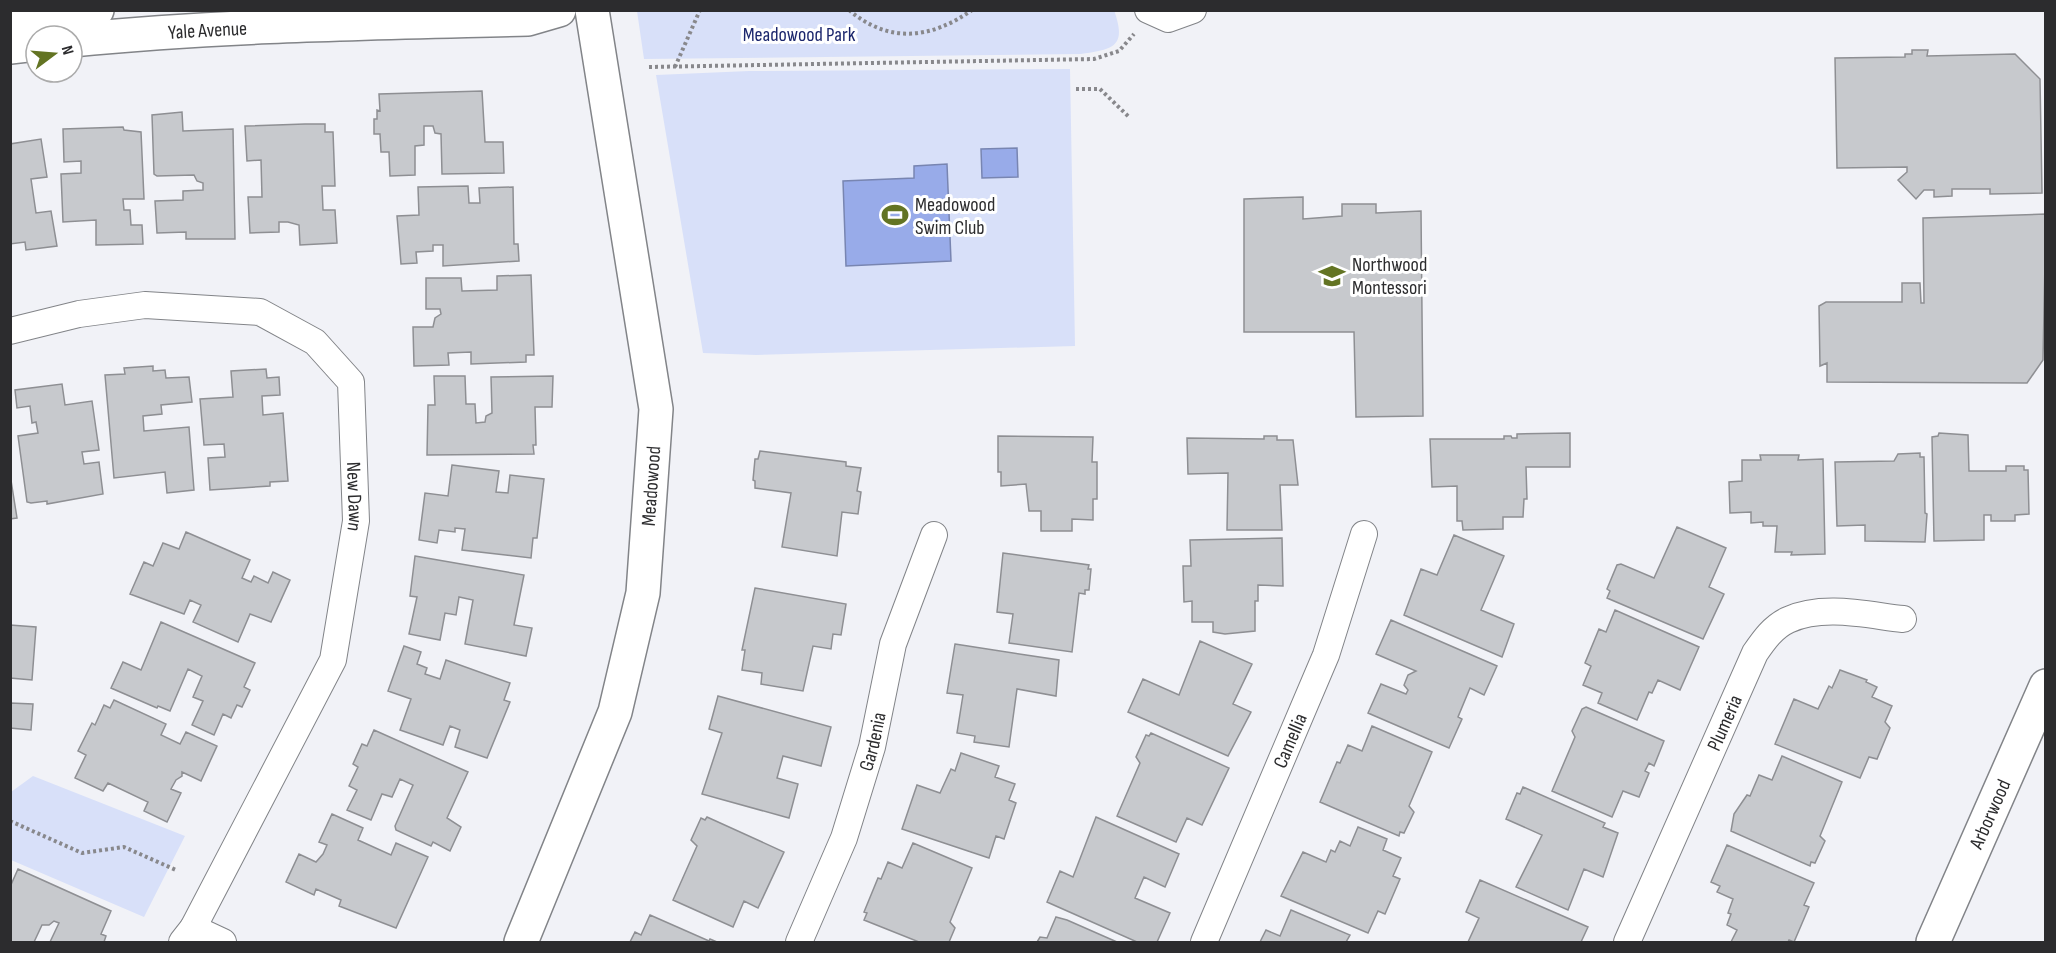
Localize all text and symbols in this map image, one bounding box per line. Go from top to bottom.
street label: Yale Avenue [167,17,248,45]
park label: Meadowood Park [743,23,856,47]
north arrow [24,24,84,84]
text: N [57,44,77,57]
place label: Meadowood Swim Club [915,193,995,240]
sports icon: Meadowood Swim Club [880,200,910,230]
place label: Northwood Montessori [1352,253,1427,300]
school or university icon: Northwood Montessori [1317,261,1347,291]
street label: Meadowood [637,445,666,527]
street label: New Dawn [341,461,367,533]
street label: Plumeria [1702,691,1748,755]
street label: Gardenia [854,710,892,774]
street label: Camellia [1268,710,1313,772]
street label: Arborwood [1964,776,2016,854]

